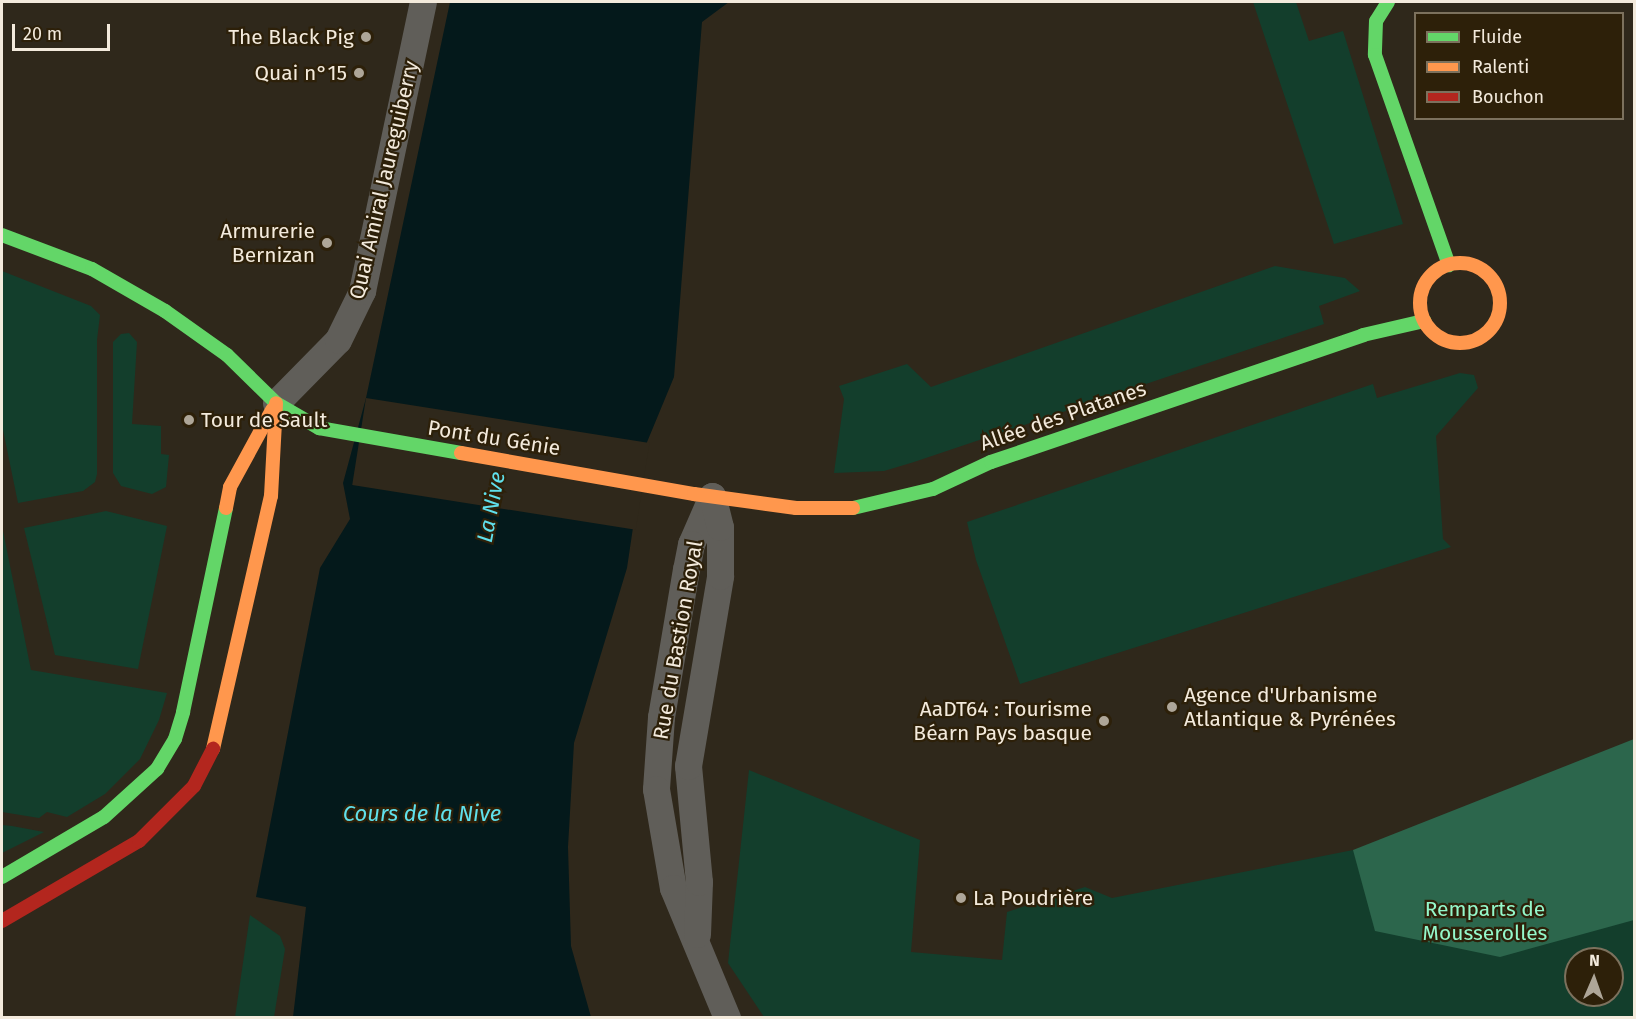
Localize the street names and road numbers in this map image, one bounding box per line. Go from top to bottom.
street label: Quai Amiral Jaureguiberry [344,58,424,302]
street label: Allée des Platanes [977,376,1149,456]
street label: Pont du Génie [426,415,562,461]
street label: Rue du Bastion Royal [648,539,708,741]

